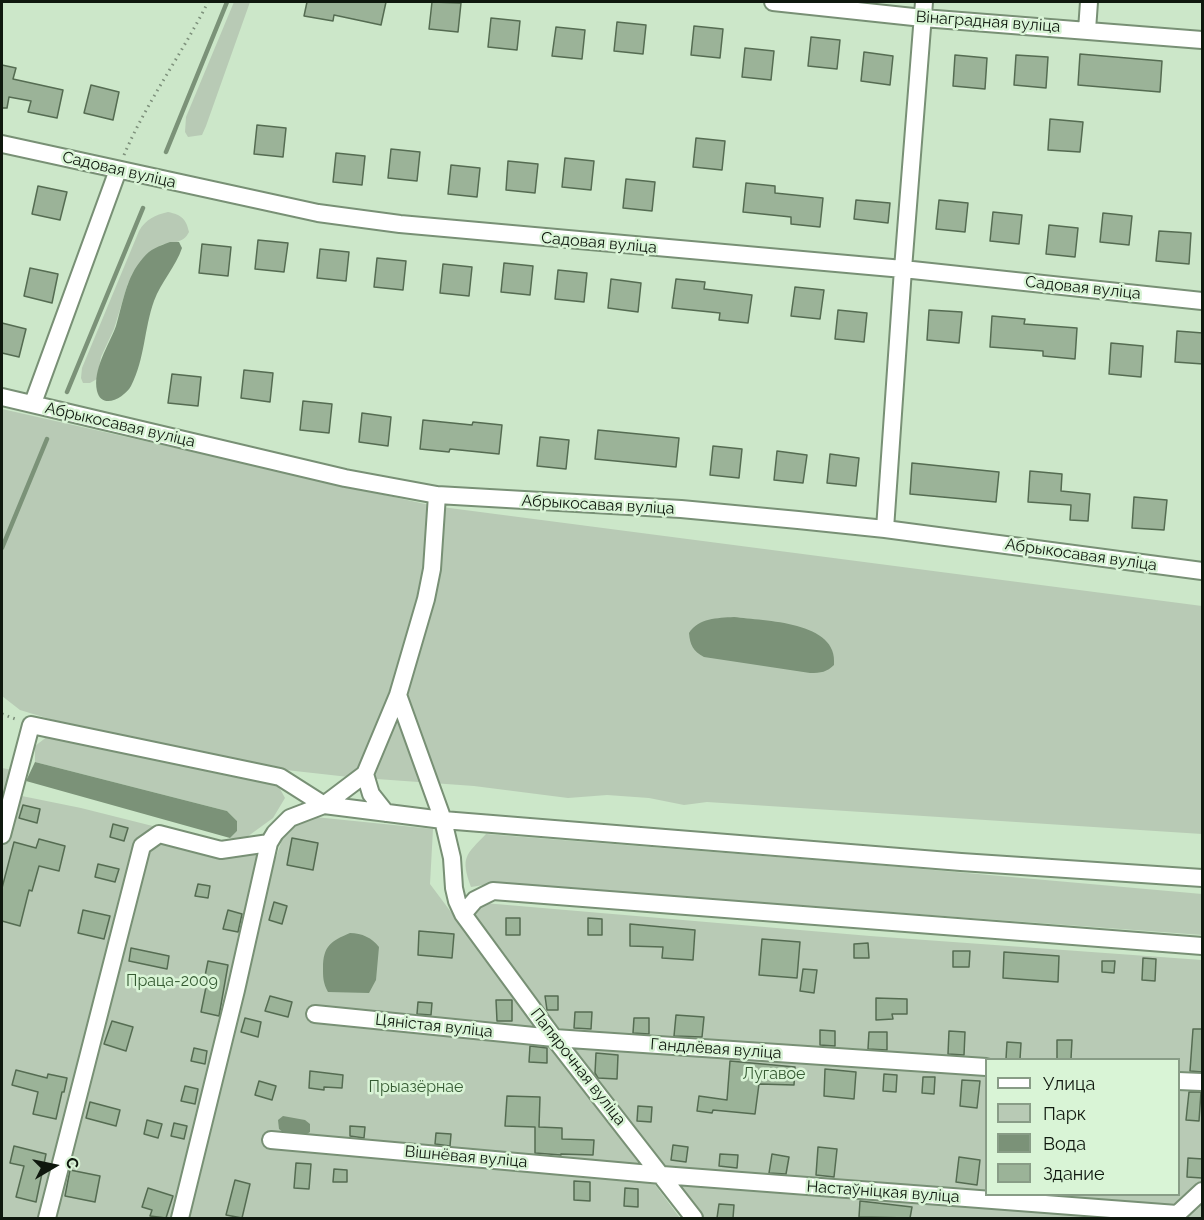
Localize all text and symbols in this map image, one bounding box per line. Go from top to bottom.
street label: Вінаградная вуліца [915,7,1061,37]
street label: Садовая вуліца [60,148,178,192]
street label: Садовая вуліца [540,228,658,258]
street label: Садовая вуліца [1024,272,1142,304]
street label: Абрыкосавая вуліца [43,398,197,452]
street label: Абрыкосавая вуліца [521,491,675,519]
street label: Абрыкосавая вуліца [1004,535,1158,575]
park label: Праца-2009 [126,971,218,991]
street label: Папярочная вуліца [526,1005,630,1129]
street label: Цяністая вуліца [374,1010,494,1042]
street label: Гандлёвая вуліца [650,1035,782,1063]
legend [985,1058,1180,1196]
park label: Лугавое [743,1064,805,1084]
text: Улица [1043,1073,1095,1094]
park label: Прыазёрнае [369,1077,463,1097]
text: Парк [1043,1103,1086,1124]
text: Вода [1043,1133,1086,1154]
north arrow [24,1136,84,1196]
street label: Вішнёвая вуліца [404,1142,528,1172]
text: С [62,1156,83,1170]
text: Здание [1043,1163,1105,1184]
street label: Настаўніцкая вуліца [806,1177,960,1207]

